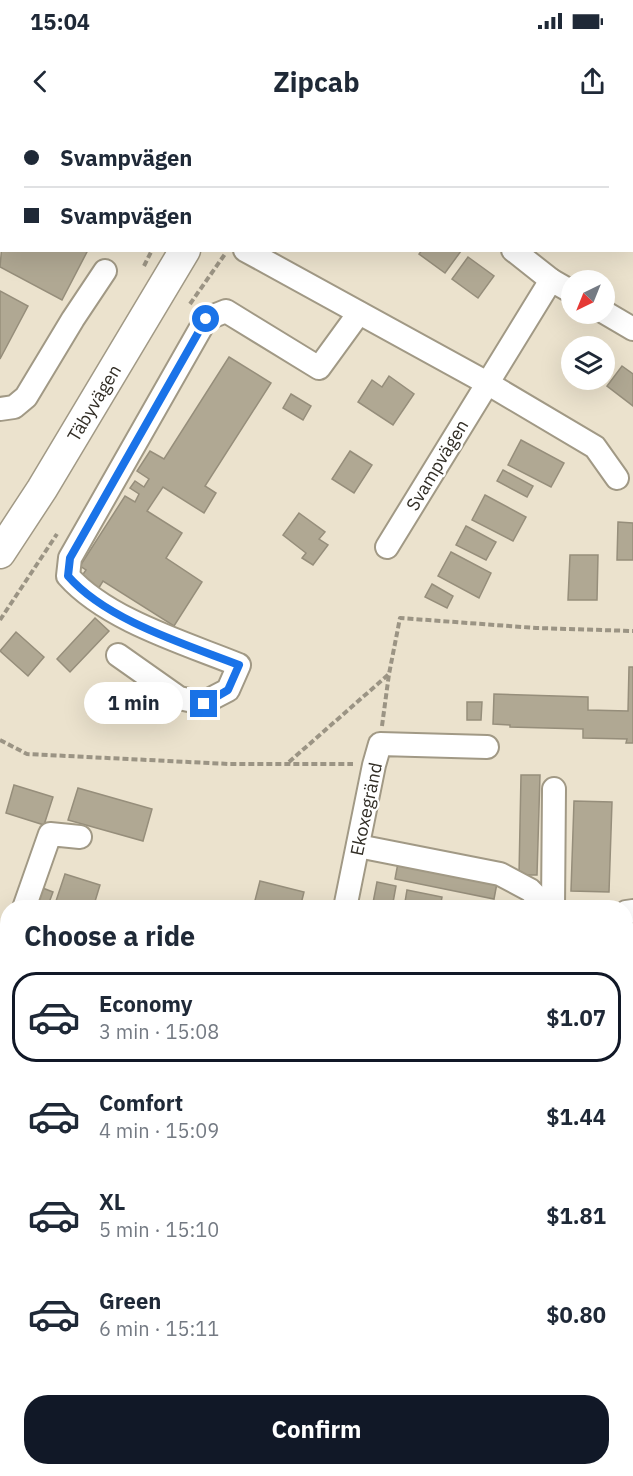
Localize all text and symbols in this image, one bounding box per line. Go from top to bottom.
text: 15:04 [30,7,90,36]
text: Zipcab [273,64,360,99]
icon: back [24,65,57,98]
icon: share [576,65,609,98]
text: Svampvägen [60,143,192,172]
text: Svampvägen [60,201,192,230]
north arrow [561,270,615,324]
map controls [561,270,615,390]
route start [192,305,219,332]
button: layers [561,336,615,390]
street label: Täbyvägen [62,360,126,446]
street label: Svampvägen [401,415,473,515]
callout: 1 min [84,683,183,725]
text: 1 min [107,689,160,716]
route end [190,690,217,717]
street label: Ekoxegränd [345,760,387,858]
text: Choose a ride [24,918,195,953]
text: Economy [99,989,193,1018]
icon: car [27,990,81,1044]
text: $1.07 [546,1003,606,1032]
text: 3 min · 15:08 [99,1018,219,1045]
text: Comfort [99,1088,183,1117]
icon: car [27,1089,81,1143]
text: $1.44 [546,1102,606,1131]
text: 4 min · 15:09 [99,1117,219,1144]
text: XL [99,1187,125,1216]
icon: car [27,1188,81,1242]
text: $1.81 [546,1201,606,1230]
text: 5 min · 15:10 [99,1216,219,1243]
text: Green [99,1286,161,1315]
icon: car [27,1287,81,1341]
text: $0.80 [546,1300,606,1329]
text: 6 min · 15:11 [99,1315,219,1342]
button: Confirm [24,1395,609,1464]

